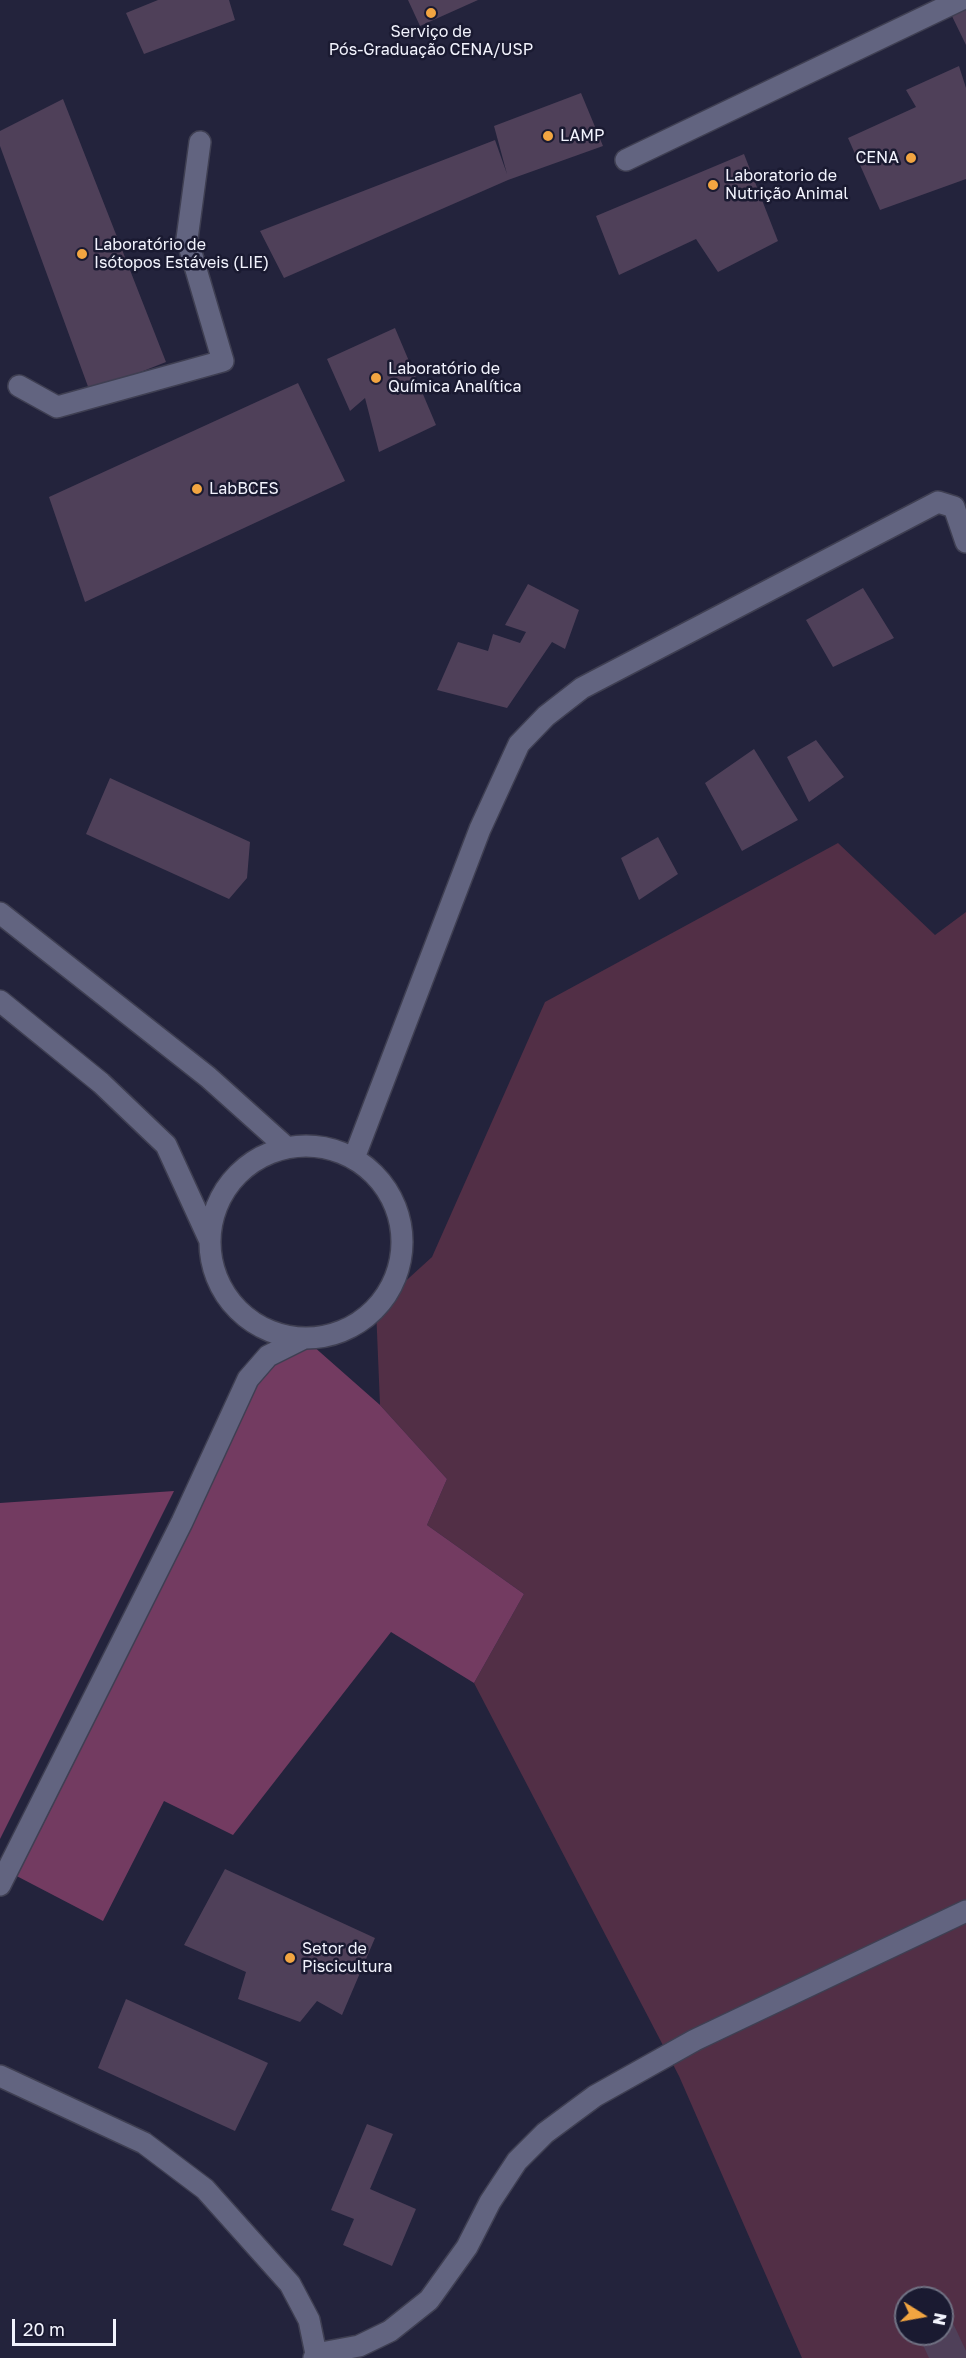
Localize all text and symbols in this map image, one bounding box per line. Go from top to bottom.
marker: Serviço de Pós-Graduação CENA/USP [424,6,438,20]
place label: Serviço de Pós-Graduação CENA/USP [329,22,533,60]
place label: LAMP [560,126,605,146]
marker: LAMP [541,129,555,143]
place label: CENA [855,148,899,168]
marker: CENA [904,151,918,165]
place label: Laboratorio de Nutrição Animal [725,166,848,204]
marker: Laboratorio de Nutrição Animal [706,178,720,192]
place label: Laboratório de Isótopos Estáveis (LIE) [94,235,269,273]
marker: Laboratório de Isótopos Estáveis (LIE) [75,247,89,261]
place label: Laboratório de Química Analítica [388,359,521,397]
marker: Laboratório de Química Analítica [369,371,383,385]
place label: LabBCES [209,479,279,499]
marker: LabBCES [190,482,204,496]
place label: Setor de Piscicultura [302,1939,393,1977]
marker: Setor de Piscicultura [283,1951,297,1965]
north arrow [894,2286,954,2346]
scale bar [15,2307,118,2345]
text: N [929,2311,951,2327]
text: 20 m [23,2318,65,2340]

